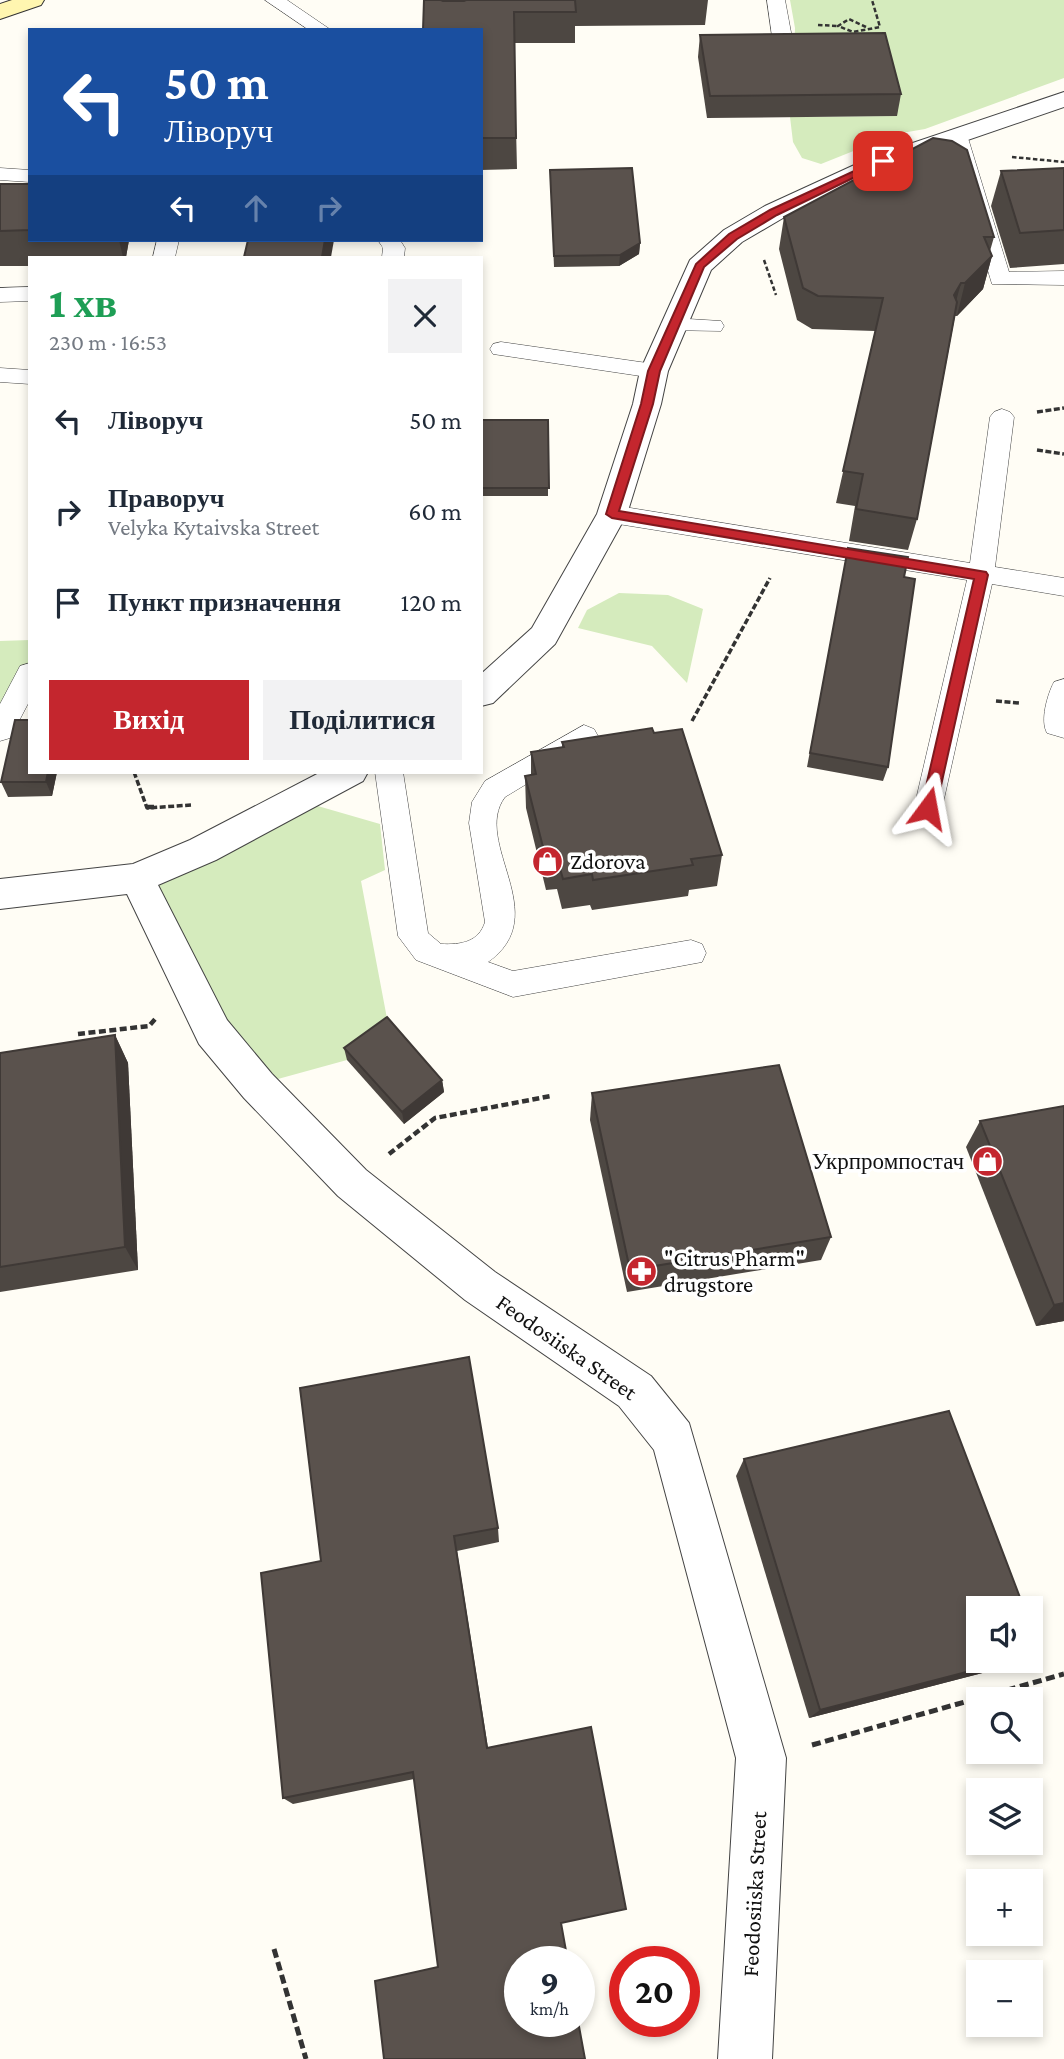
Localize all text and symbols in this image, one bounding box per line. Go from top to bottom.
text: 50 m [164,55,269,110]
icon: left [49,56,140,147]
text: Ліворуч [164,113,273,149]
pin [853,131,913,191]
icon: arrive [864,142,902,180]
icon: left [164,189,202,227]
icon: ahead [237,189,275,227]
icon: right [310,189,348,227]
text: 1 хв [49,279,117,326]
button: close [388,279,462,353]
text: 230 m · 16:53 [49,329,167,355]
icon: left [49,402,87,440]
text: Ліворуч [108,406,203,435]
text: 50 m [409,406,462,435]
text: Праворуч [108,484,224,513]
icon: right [49,493,87,531]
text: 60 m [408,497,462,526]
text: Velyka Kytaivska Street [108,514,319,540]
icon: arrive [49,584,87,622]
text: Пункт призначення [108,588,341,617]
text: 120 m [401,588,462,617]
button: Вихід [49,680,249,760]
button: Поділитися [263,680,462,760]
position arrow [891,771,965,845]
shop icon: Zdorova [530,844,564,878]
place label: Zdorova [570,848,646,874]
shop icon: Укрпромпостач [970,1144,1004,1178]
place label: Укрпромпостач [812,1148,964,1174]
place label: "Citrus Pharm" drugstore [664,1245,805,1297]
pharmacy icon: "Citrus Pharm" drugstore [624,1254,658,1288]
street label: Feodosiiska Street [492,1289,643,1405]
map controls [966,1596,1043,2037]
button: sound [966,1596,1043,1673]
button: search [966,1687,1043,1764]
button: layers [966,1778,1043,1855]
street label: Feodosiiska Street [737,1810,771,1977]
button: + [966,1869,1043,1946]
speed limit sign: 20 [609,1946,700,2037]
button: − [966,1960,1043,2037]
text: 9 [540,1963,559,2002]
text: km/h [530,1999,569,2019]

